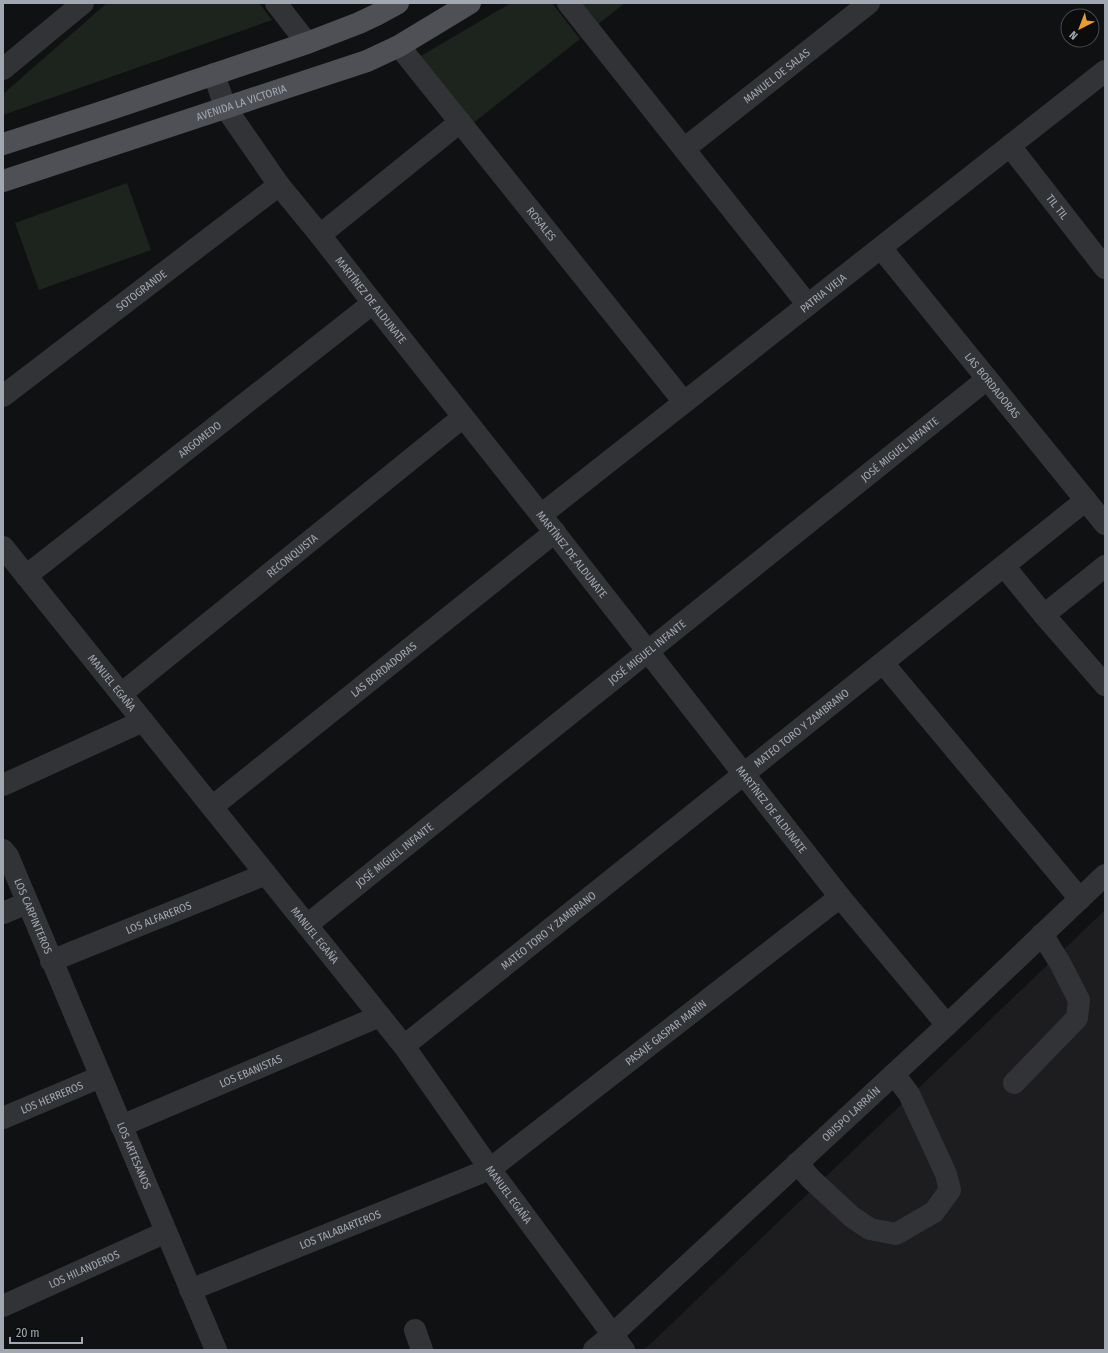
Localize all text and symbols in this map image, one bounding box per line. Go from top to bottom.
north arrow [1060,8,1100,48]
text: N [1067,28,1080,42]
street label: MANUEL DE SALAS [741,45,813,106]
street label: AVENIDA LA VICTORIA [195,81,288,123]
street label: TIL TIL [1043,192,1071,222]
street label: ROSALES [524,205,559,244]
street label: MARTÍNEZ DE ALDUNATE [333,254,409,346]
street label: SOTOGRANDE [113,267,169,314]
street label: PATRIA VIEJA [797,271,849,315]
street label: LAS BORDADORAS [962,350,1023,421]
street label: JOSÉ MIGUEL INFANTE [858,414,941,484]
street label: ARGOMEDO [176,418,224,460]
street label: MARTÍNEZ DE ALDUNATE [534,508,610,600]
street label: RECONQUISTA [264,531,320,580]
street label: JOSÉ MIGUEL INFANTE [606,617,688,687]
street label: LAS BORDADORAS [348,639,419,700]
street label: MANUEL EGAÑA [85,652,139,714]
street label: MATEO TORO Y ZAMBRANO [751,686,852,770]
street label: MARTÍNEZ DE ALDUNATE [733,763,810,856]
street label: JOSÉ MIGUEL INFANTE [353,820,436,890]
street label: LOS CARPINTEROS [12,876,55,956]
street label: MATEO TORO Y ZAMBRANO [498,888,599,972]
street label: LOS ALFAREROS [124,898,194,937]
street label: MANUEL EGAÑA [288,904,342,966]
street label: PASAJE GASPAR MARÍN [623,997,709,1068]
street label: LOS EBANISTAS [217,1052,285,1090]
street label: LOS HERREROS [19,1078,86,1116]
street label: OBISPO LARRAÍN [819,1084,883,1144]
street label: LOS ARTESANOS [114,1120,154,1192]
street label: MANUEL EGAÑA [483,1163,535,1226]
street label: LOS TALABARTEROS [298,1207,383,1252]
street label: LOS HILANDEROS [47,1247,122,1291]
scale bar [10,1319,82,1345]
text: 20 m [16,1326,40,1340]

